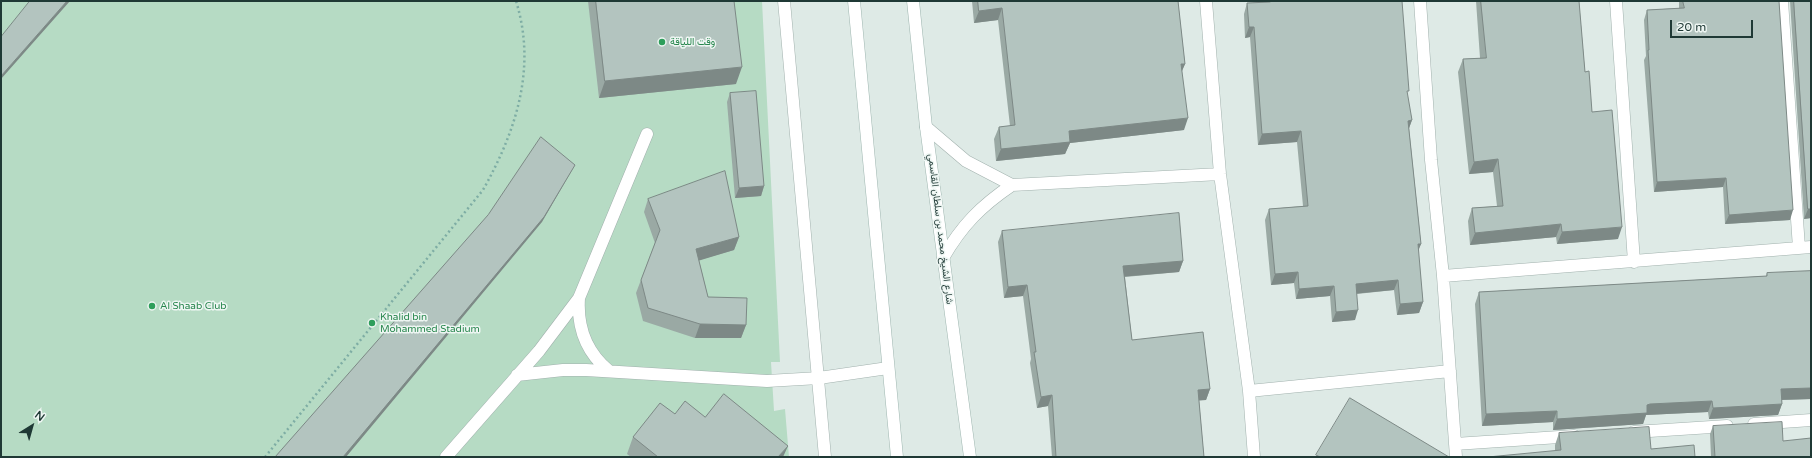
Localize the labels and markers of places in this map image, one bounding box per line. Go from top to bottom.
place label: وقت اللياقة [670,36,715,48]
marker: وقت اللياقة [657,37,667,47]
place label: Al Shaab Club [160,300,227,312]
marker: Al Shaab Club [147,301,157,311]
place label: Khalid bin Mohammed Stadium [380,311,480,334]
marker: Khalid bin Mohammed Stadium [367,318,377,328]

